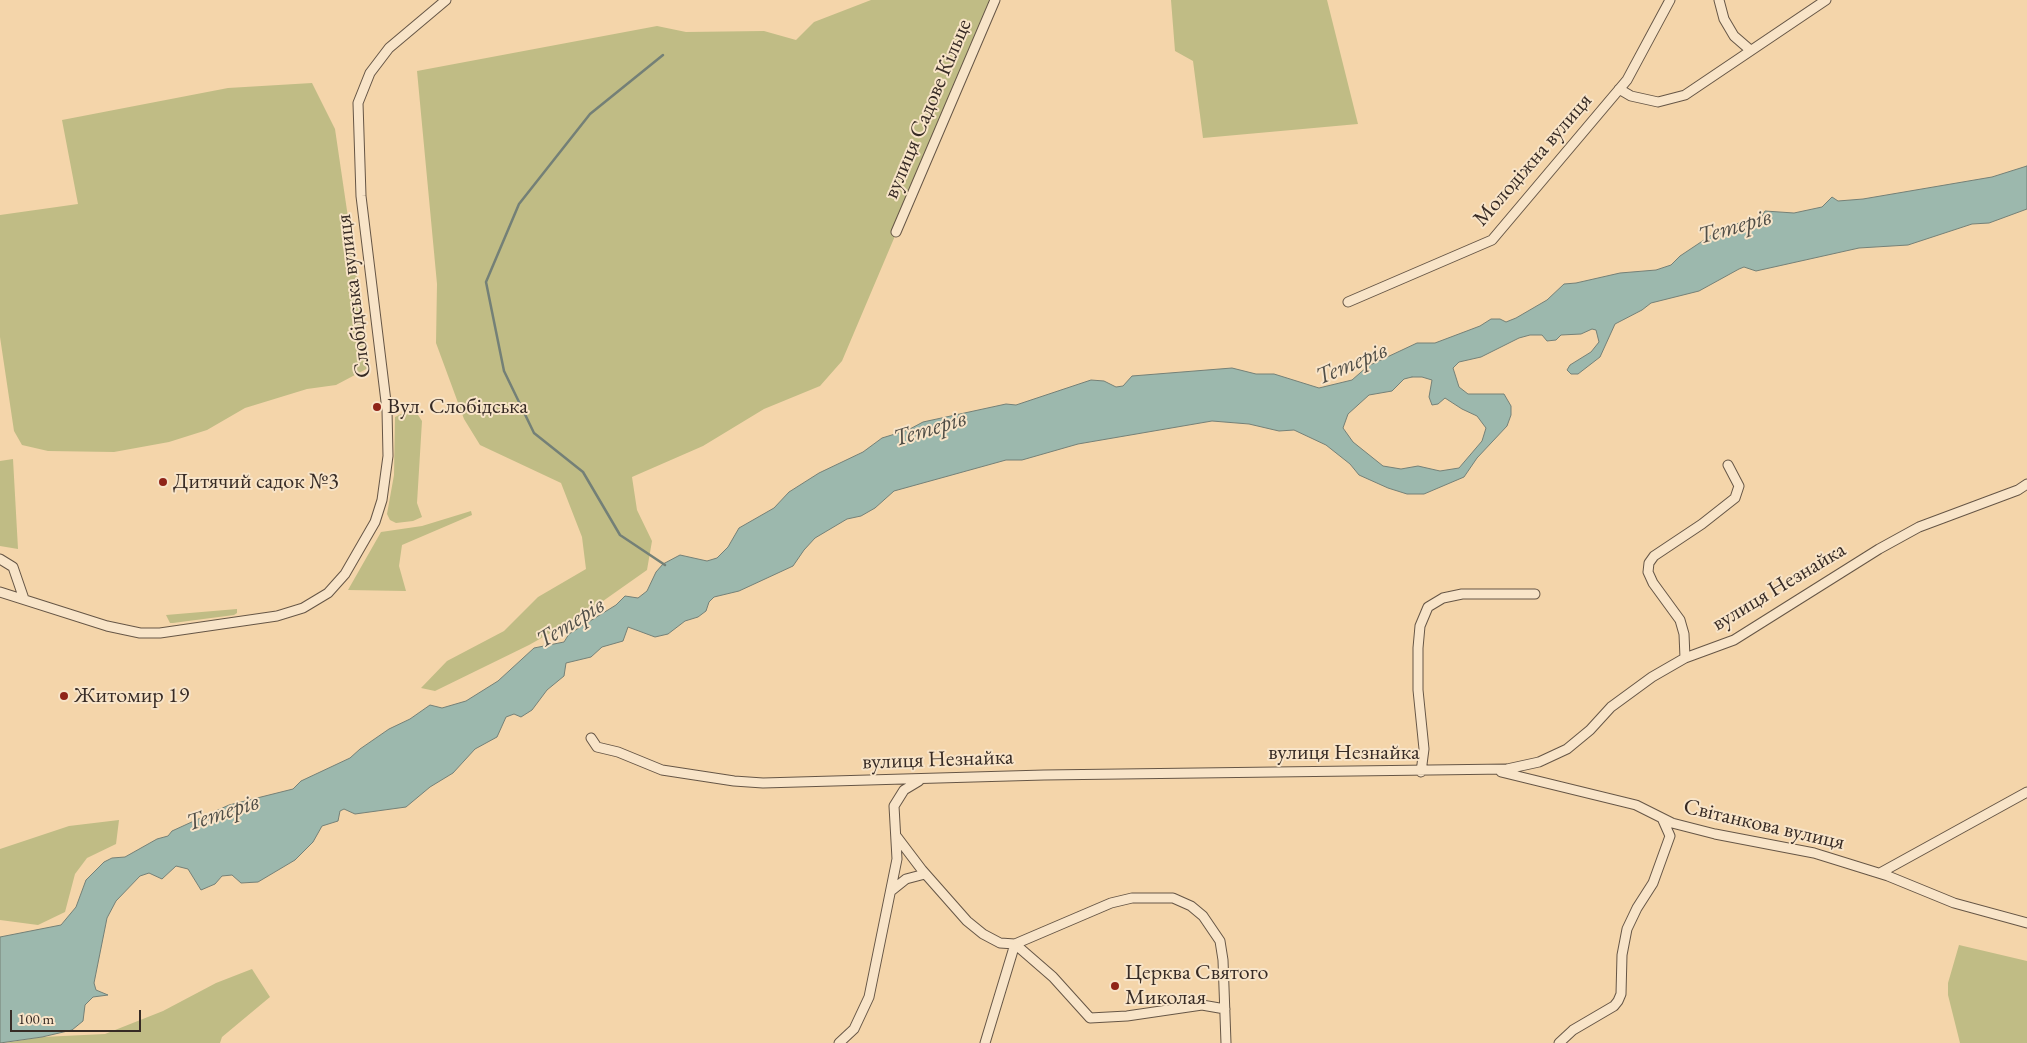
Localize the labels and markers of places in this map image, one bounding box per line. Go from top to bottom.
place label: Вул. Слобідська [387,394,528,420]
marker: Вул. Слобідська [371,401,383,413]
place label: Дитячий садок №3 [173,469,339,495]
marker: Дитячий садок №3 [157,476,169,488]
place label: Житомир 19 [74,683,189,709]
marker: Житомир 19 [58,690,70,702]
place label: Церква Святого Миколая [1125,960,1268,1011]
marker: Церква Святого Миколая [1109,980,1121,992]

